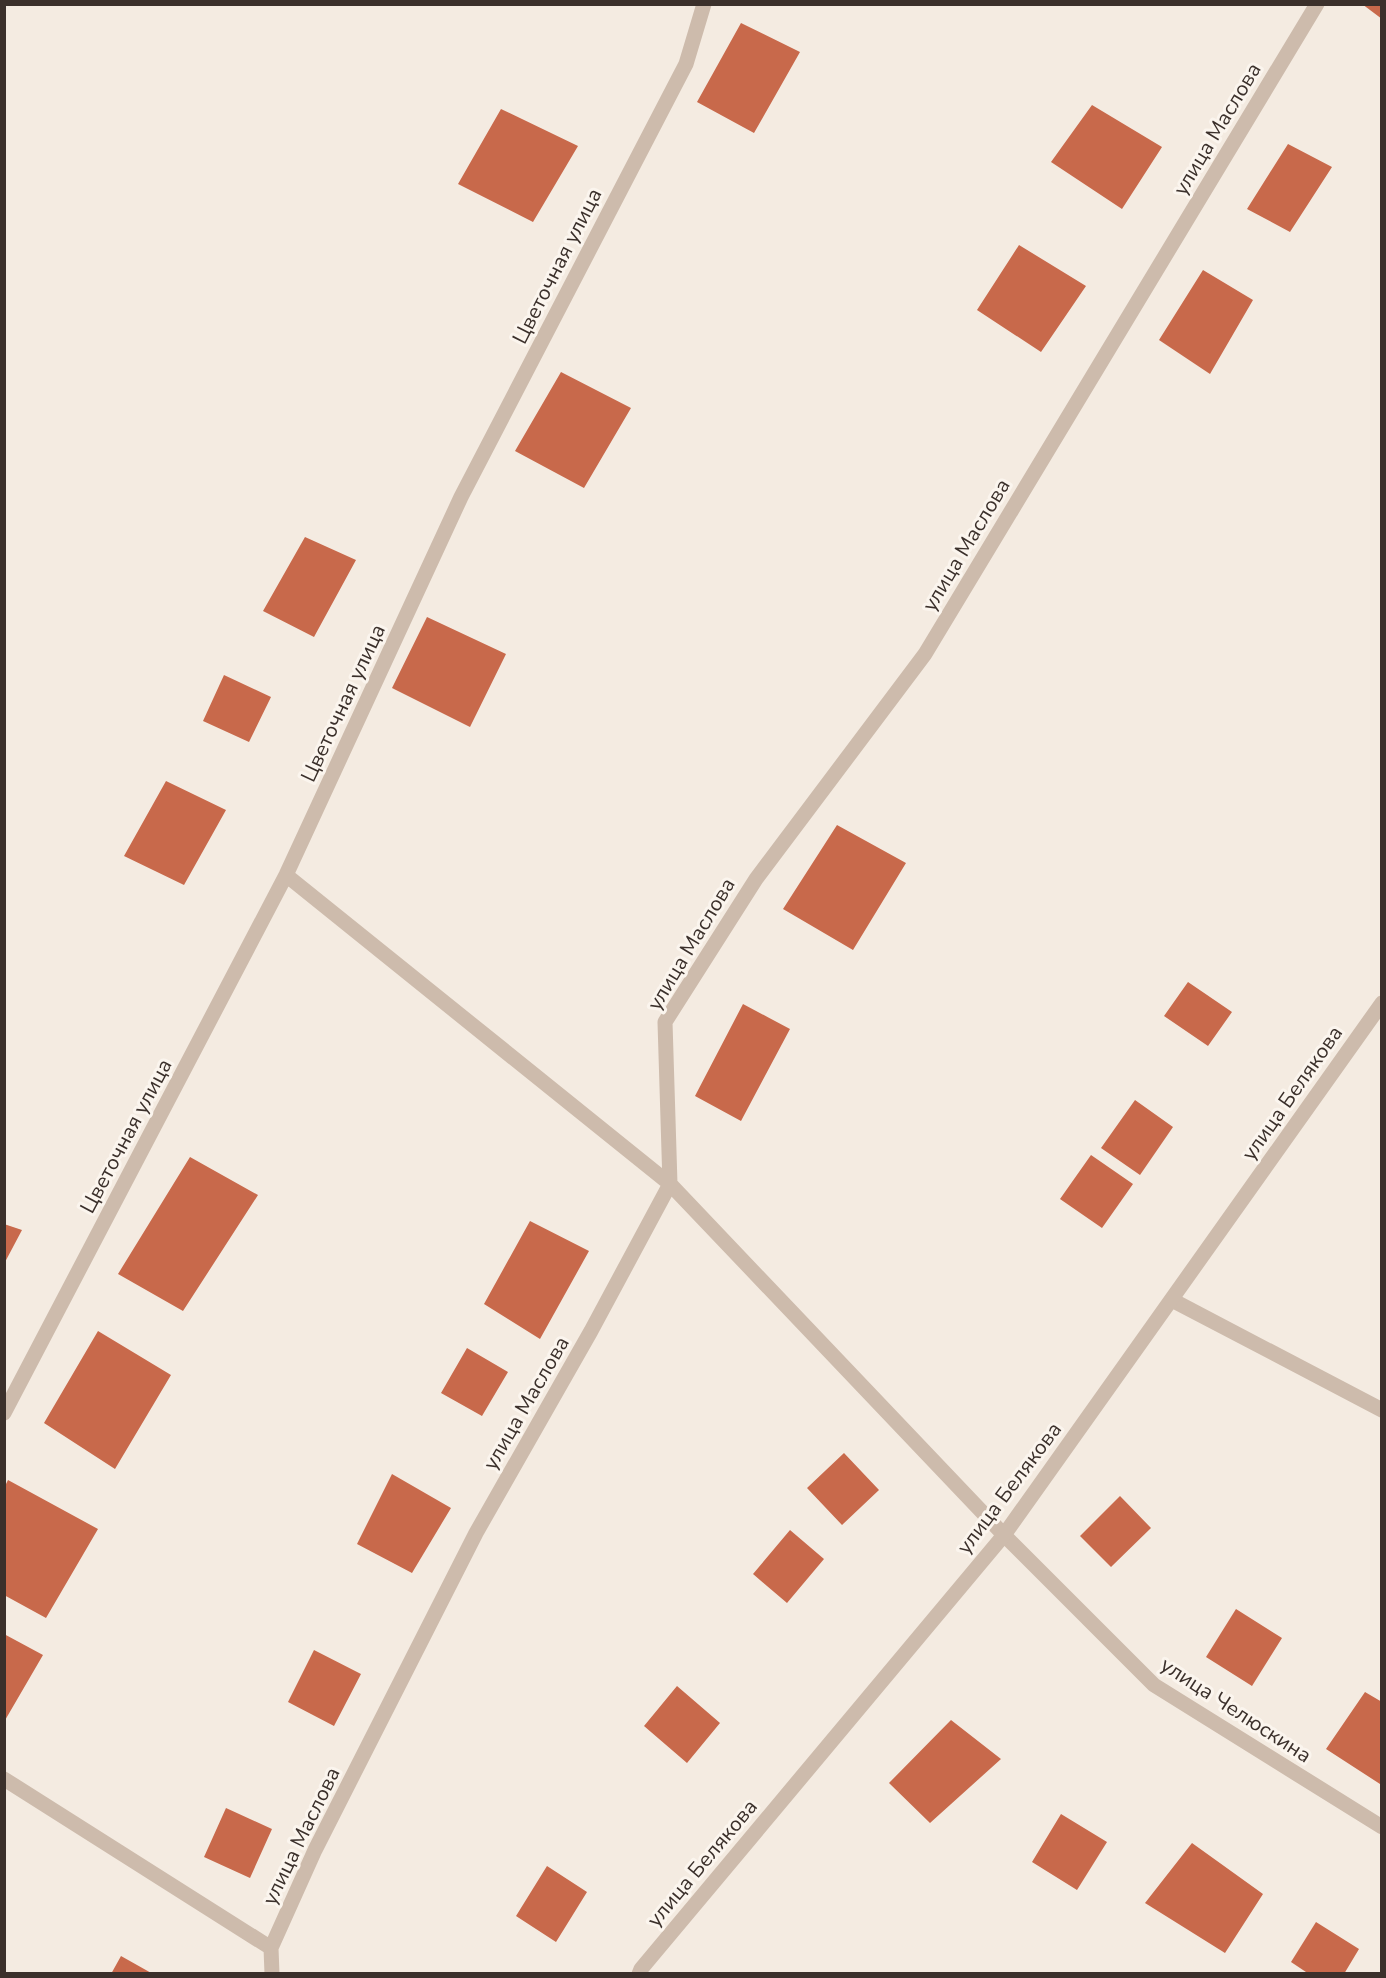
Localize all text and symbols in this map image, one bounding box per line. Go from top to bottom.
street label: улица Маслова [1166,58,1268,200]
street label: Цветочная улица [506,183,608,349]
street label: улица Маслова [915,474,1017,616]
street label: Цветочная улица [294,620,392,786]
street label: улица Маслова [640,873,742,1015]
street label: улица Белякова [1235,1020,1349,1166]
street label: Цветочная улица [73,1054,179,1218]
street label: улица Маслова [476,1331,576,1475]
street label: улица Белякова [950,1416,1068,1560]
street label: улица Челюскина [1155,1651,1317,1769]
street label: улица Маслова [256,1762,346,1910]
street label: улица Белякова [640,1793,764,1933]

